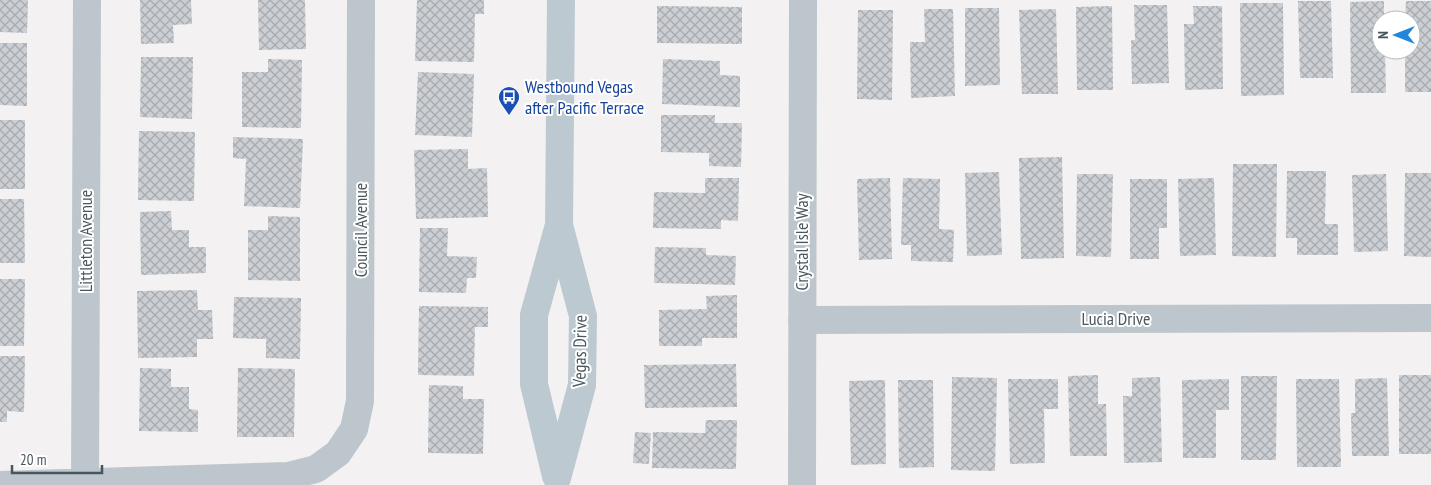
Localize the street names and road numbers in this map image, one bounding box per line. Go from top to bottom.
street label: Council Avenue [349,183,372,277]
street label: Littleton Avenue [74,190,97,292]
street label: Crystal Isle Way [790,193,813,290]
street label: Lucia Drive [1081,307,1151,330]
street label: Vegas Drive [567,315,592,388]

